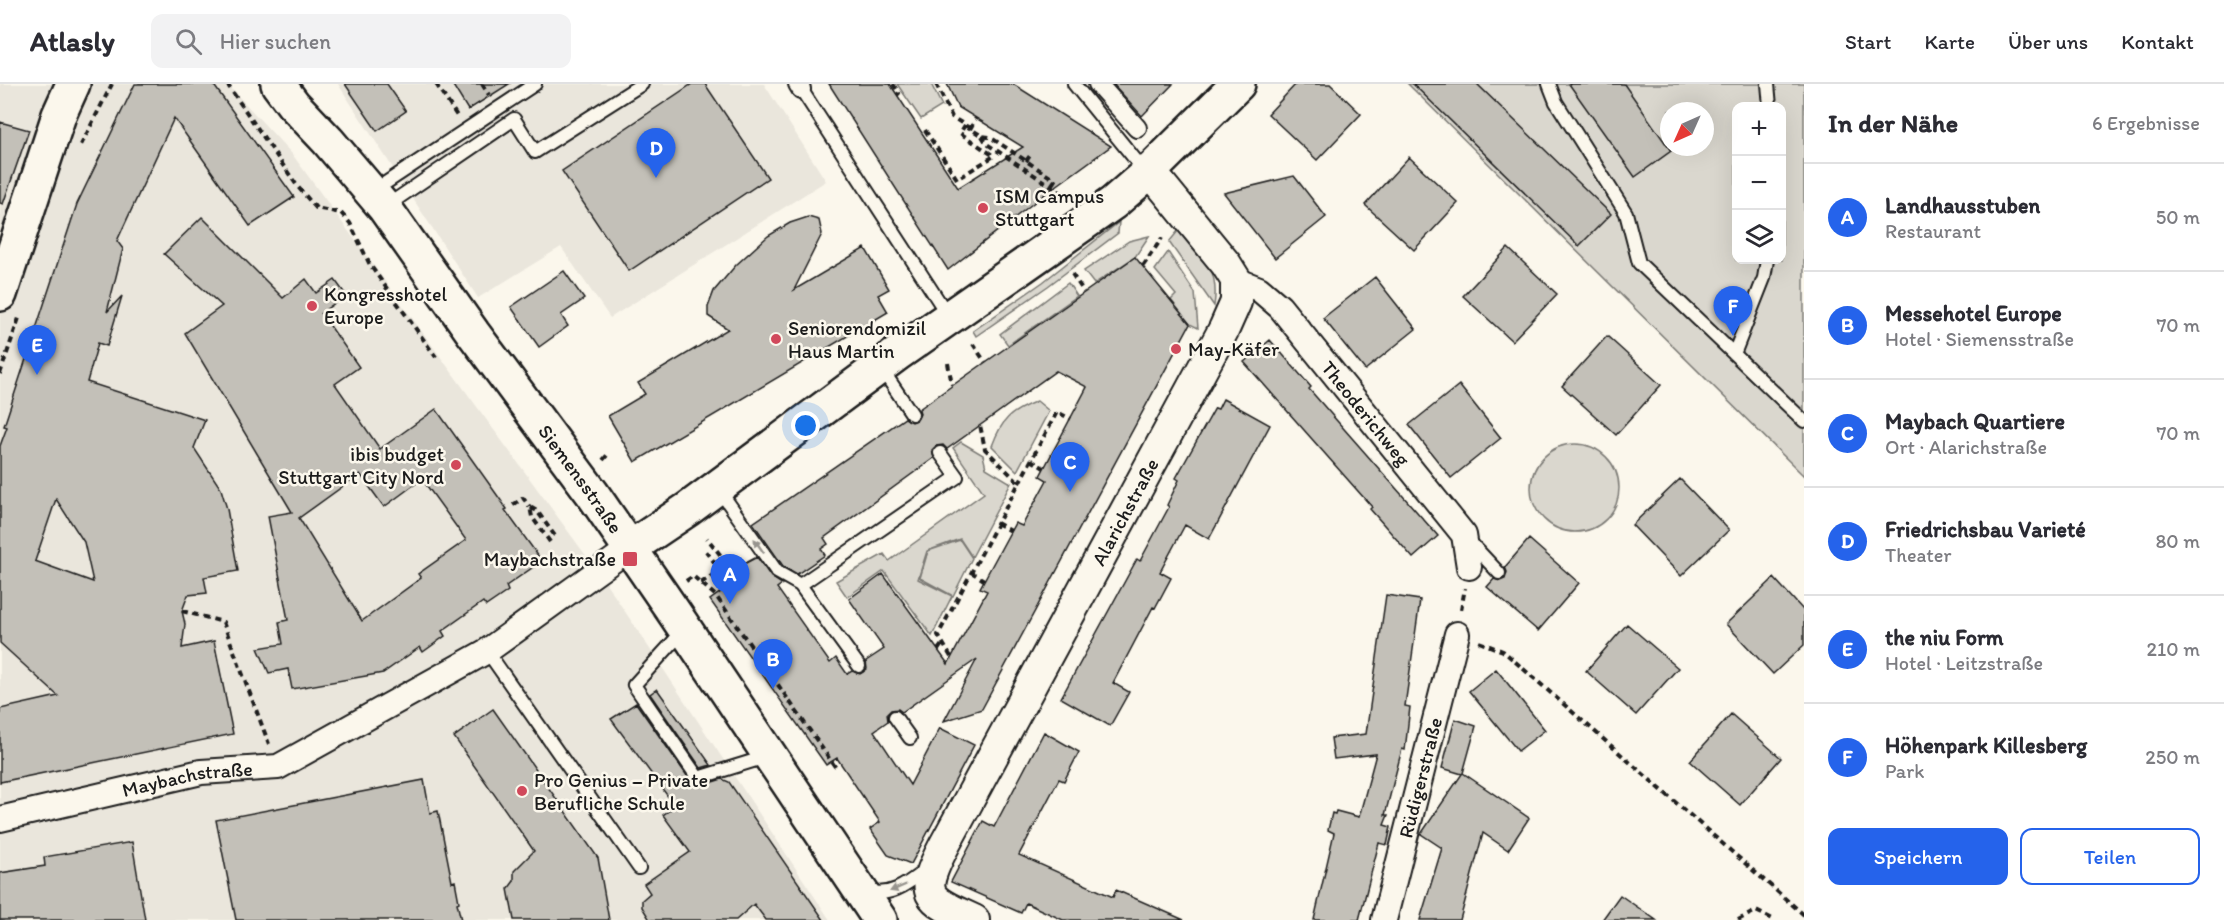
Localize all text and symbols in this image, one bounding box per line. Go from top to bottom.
search box [151,14,571,68]
text: Atlasly [30,24,115,58]
icon: search [172,25,205,58]
text: Hier suchen [220,28,331,55]
text: Start [1845,29,1891,54]
text: Karte [1924,29,1975,54]
text: Über uns [2008,29,2088,54]
text: Kontakt [2121,29,2194,54]
north arrow [1660,102,1714,156]
map controls [1732,102,1786,264]
button: + [1732,102,1786,156]
text: In der Nähe [1828,107,1958,139]
text: 6 Ergebnisse [2092,111,2200,135]
pin: D [636,128,676,178]
button: − [1732,156,1786,210]
place label: ISM Campus Stuttgart [995,184,1104,231]
text: Landhausstuben [1885,192,2040,219]
marker: ISM Campus Stuttgart [976,201,990,215]
text: A [1841,205,1854,229]
text: 50 m [2156,205,2200,229]
button: layers [1732,210,1786,264]
text: Restaurant [1885,219,1981,243]
place label: Kongresshotel Europe [324,282,447,329]
pin: F [1714,286,1752,336]
marker: Kongresshotel Europe [305,299,319,313]
text: Messehotel Europe [1885,300,2062,327]
text: B [1841,313,1854,337]
text: 70 m [2156,313,2200,337]
place label: Seniorendomizil Haus Martin [788,316,927,363]
pin: E [18,326,57,375]
text: Hotel · Siemensstraße [1885,327,2074,351]
marker: Seniorendomizil Haus Martin [769,332,783,346]
place label: May-Käfer [1188,337,1279,361]
marker: May-Käfer [1169,342,1183,356]
street label: Theoderichweg [1316,356,1416,471]
text: Maybach Quartiere [1885,408,2065,435]
your location [791,411,820,440]
street label: Siemensstraße [533,420,628,538]
text: C [1841,421,1854,445]
text: 70 m [2156,421,2200,445]
text: Ort · Alarichstraße [1885,435,2047,459]
place label: ibis budget Stuttgart City Nord [278,442,444,489]
pin: C [1050,442,1090,492]
street label: Alarichstraße [1086,454,1164,570]
marker: ibis budget Stuttgart City Nord [449,458,463,472]
text: Friedrichsbau Varieté [1885,516,2086,543]
text: D [1841,529,1854,553]
text: 80 m [2155,529,2200,553]
one-way arrow [753,539,765,555]
text: Theater [1885,543,1951,567]
place label: Maybachstraße [484,547,616,571]
marker: Maybachstraße [621,550,639,568]
pin: A [710,554,750,604]
text: the niu Form [1885,624,2004,651]
text: E [1842,637,1853,661]
text: 210 m [2147,637,2200,661]
pin: B [754,640,792,689]
text: Hotel · Leitzstraße [1885,651,2043,675]
street label: Rüdigerstraße [1393,715,1447,840]
text: Höhenpark Killesberg [1885,732,2087,759]
text: F [1842,745,1853,769]
text: 250 m [2145,745,2200,769]
street label: Maybachstraße [120,757,253,802]
text: Park [1885,759,1924,783]
place label: Pro Genius – Private Berufliche Schule [534,768,708,815]
marker: Pro Genius – Private Berufliche Schule [515,784,529,798]
button: Speichern [1828,828,2008,885]
button: Teilen [2020,828,2200,885]
one-way arrow [888,883,906,893]

